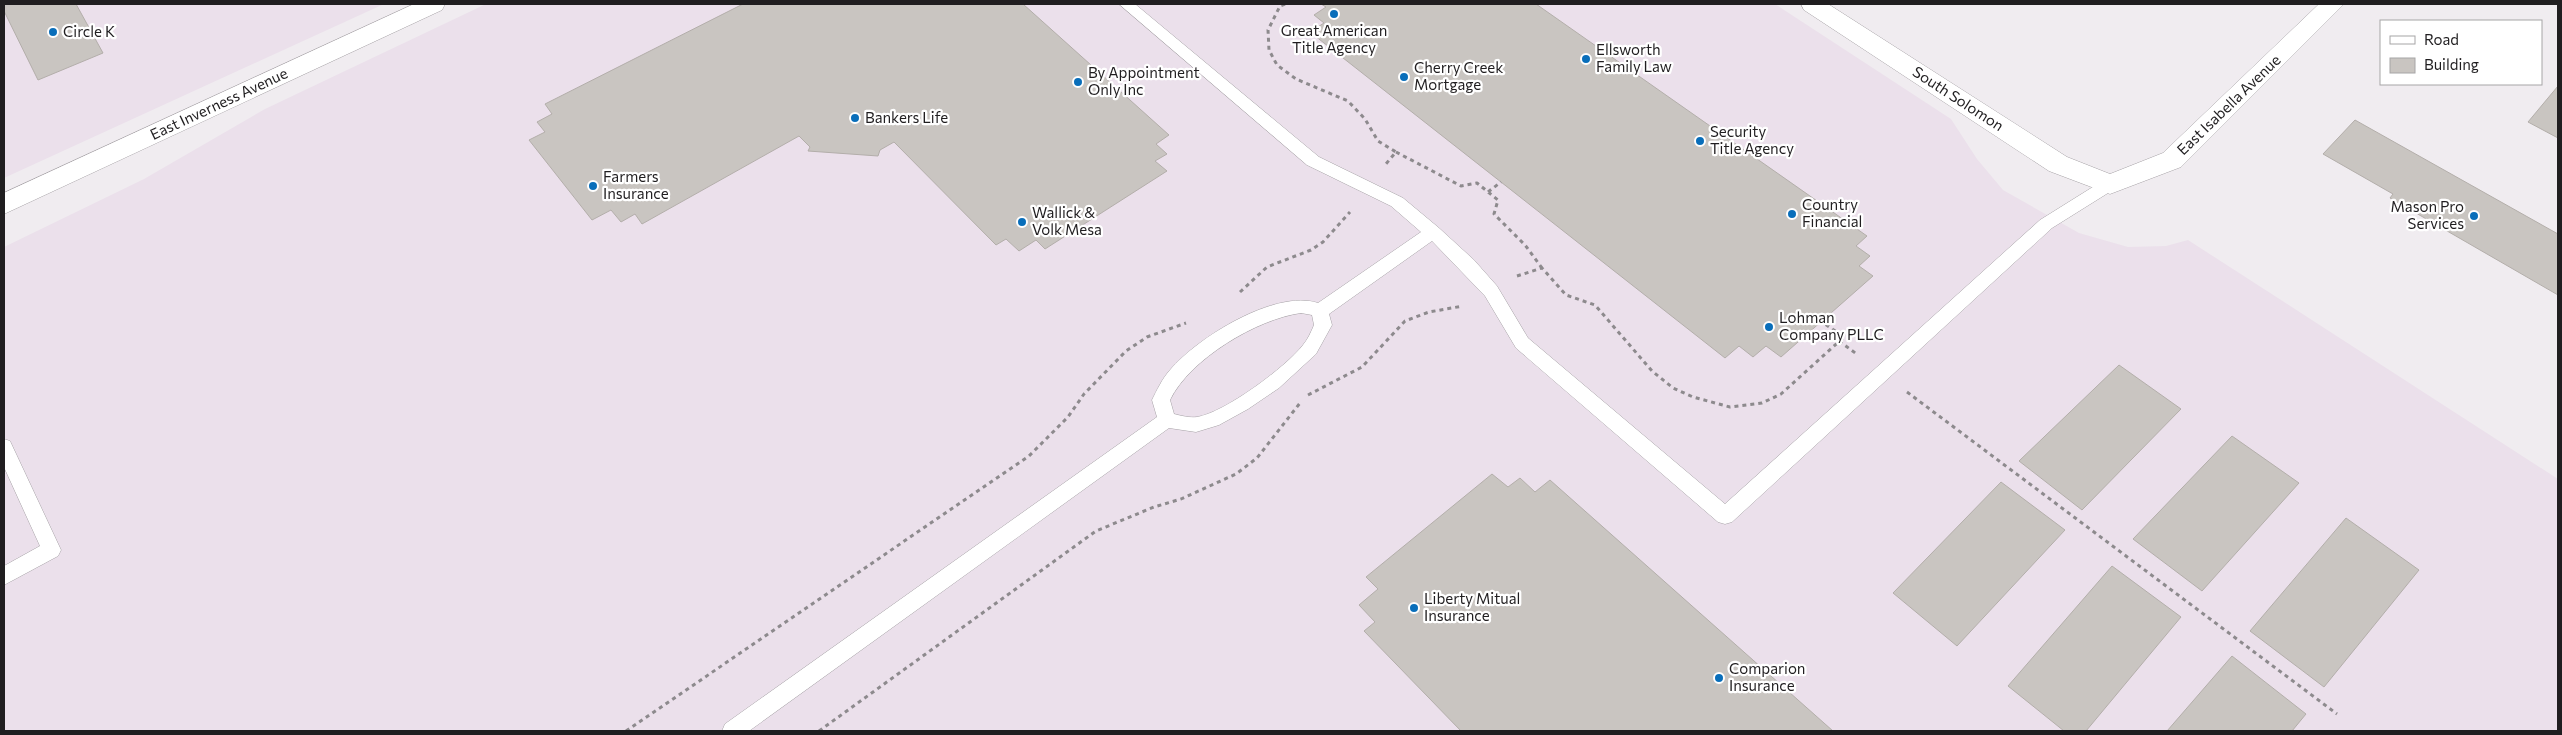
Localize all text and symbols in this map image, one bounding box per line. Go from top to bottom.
marker: Great American Title Agency [1328,8,1340,20]
legend [2380,20,2542,85]
place label: Great American Title Agency [1281,21,1387,56]
place label: Circle K [63,22,115,40]
marker: Circle K [47,26,59,38]
text: Road [2424,30,2459,48]
place label: Ellsworth Family Law [1596,40,1672,75]
street label: East Isabella Avenue [2173,50,2284,158]
marker: Ellsworth Family Law [1580,53,1592,65]
text: Building [2424,55,2479,73]
place label: Cherry Creek Mortgage [1414,58,1503,93]
street label: South Solomon [1910,62,2007,134]
street label: East Inverness Avenue [147,63,290,143]
place label: By Appointment Only Inc [1088,63,1200,98]
marker: Cherry Creek Mortgage [1398,71,1410,83]
marker: By Appointment Only Inc [1072,76,1084,88]
place label: Bankers Life [865,108,948,126]
marker: Bankers Life [849,112,861,124]
place label: Security Title Agency [1710,122,1794,157]
marker: Security Title Agency [1694,135,1706,147]
place label: Farmers Insurance [603,167,669,202]
marker: Farmers Insurance [587,180,599,192]
place label: Country Financial [1802,195,1862,230]
place label: Mason Pro Services [2391,197,2464,232]
place label: Wallick & Volk Mesa [1032,203,1102,238]
marker: Country Financial [1786,208,1798,220]
marker: Mason Pro Services [2468,210,2480,222]
marker: Wallick & Volk Mesa [1016,216,1028,228]
place label: Lohman Company PLLC [1779,308,1884,343]
marker: Lohman Company PLLC [1763,321,1775,333]
place label: Liberty Mitual Insurance [1424,589,1520,624]
marker: Liberty Mitual Insurance [1408,602,1420,614]
place label: Comparion Insurance [1729,659,1805,694]
marker: Comparion Insurance [1713,672,1725,684]

